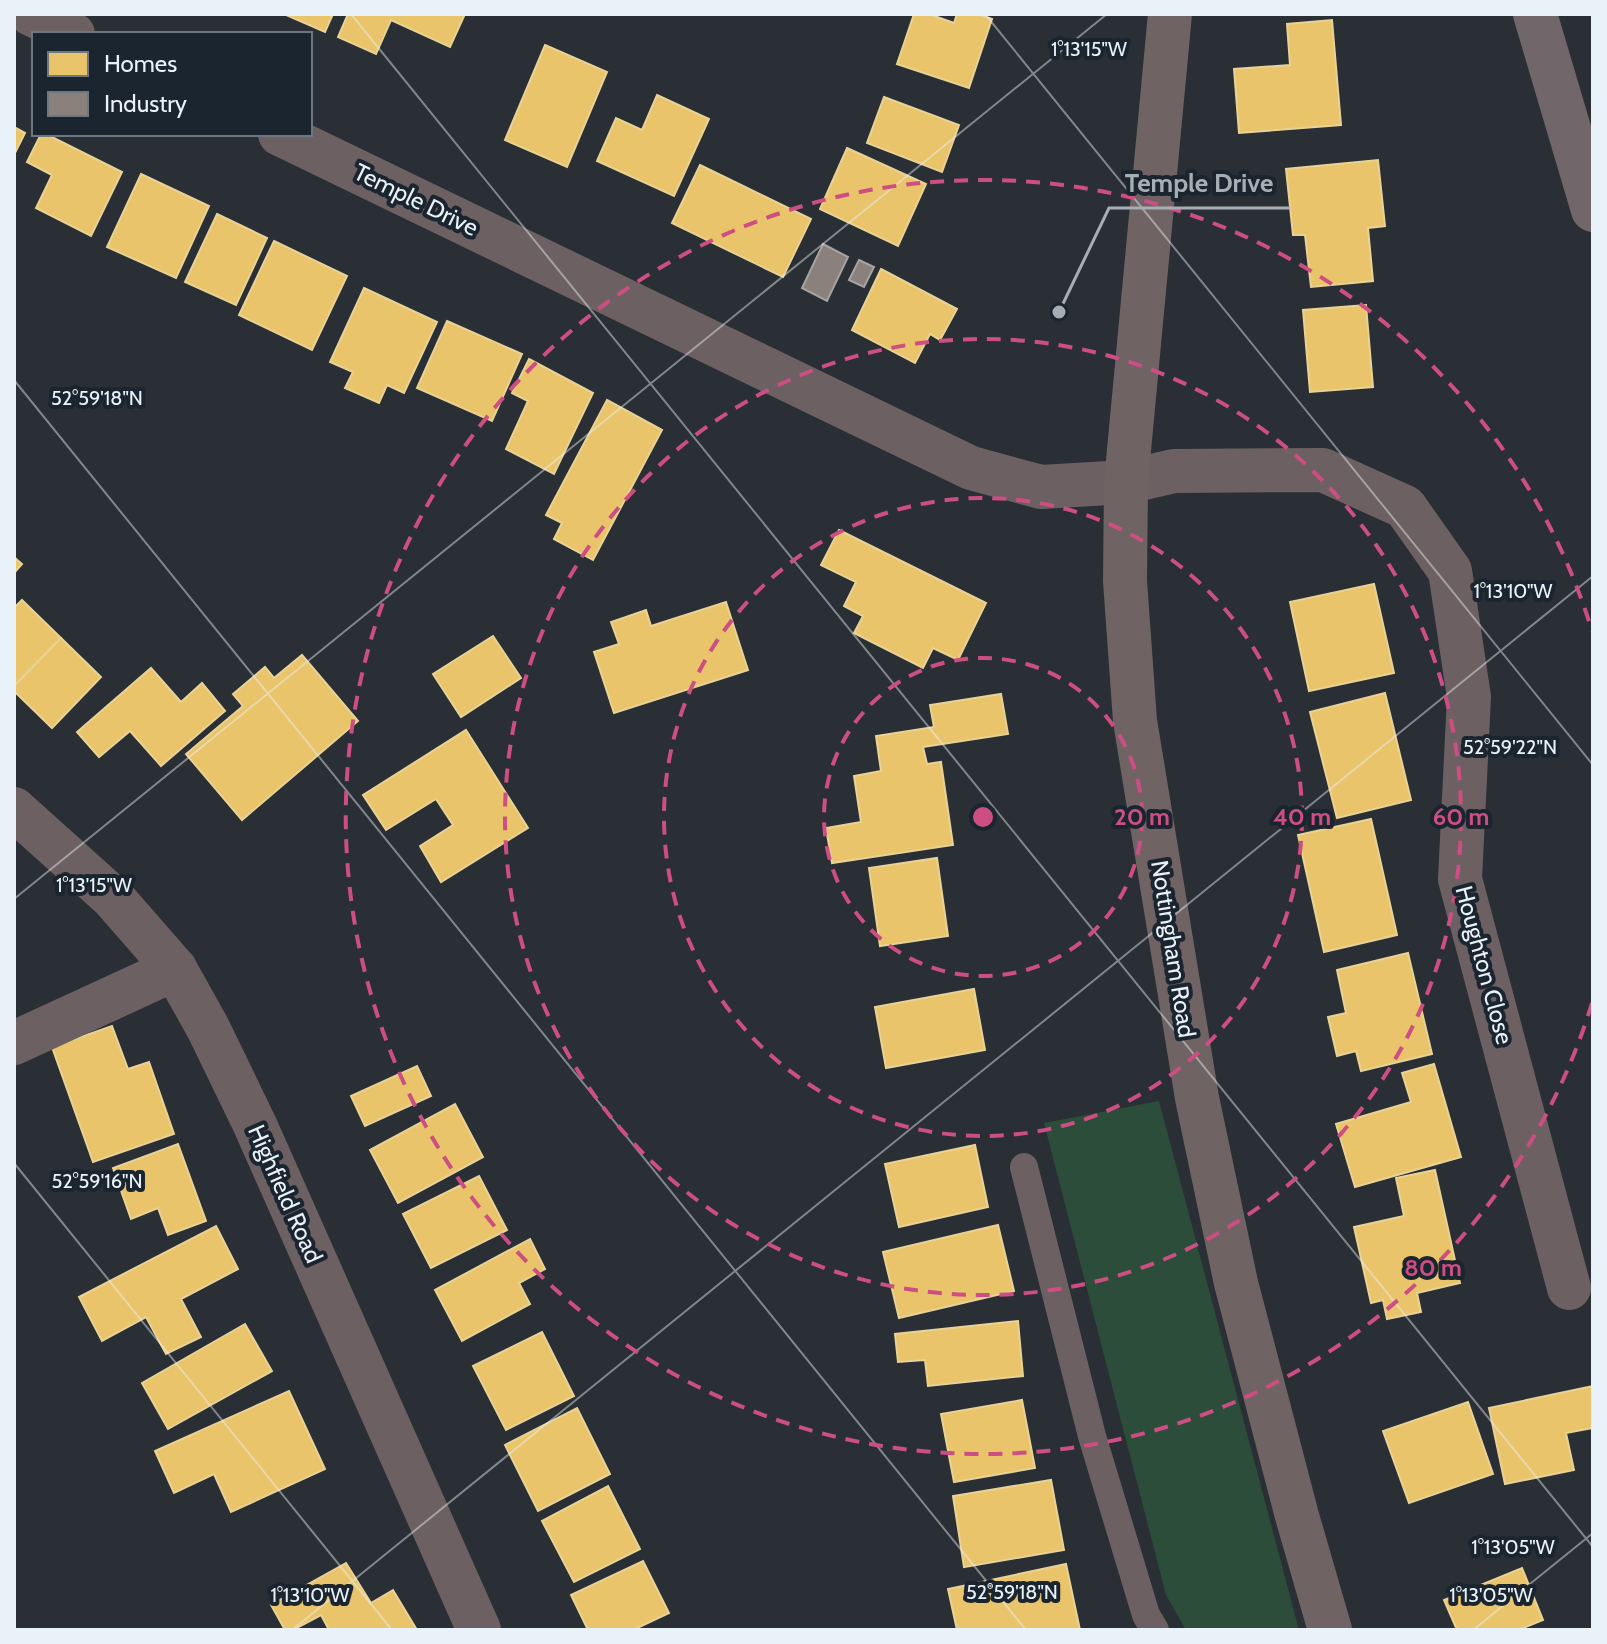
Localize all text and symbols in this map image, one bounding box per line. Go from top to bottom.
legend [32,32,312,136]
text: 1°13'15"W [1051,37,1127,61]
text: Homes [104,49,177,78]
text: Industry [104,89,187,118]
street label: Temple Drive [349,157,483,242]
callout: Temple Drive [1109,158,1290,208]
text: Temple Drive [1125,167,1273,199]
text: 52°59'18"N [51,386,143,410]
text: 1°13'10"W [1474,579,1553,603]
text: 52°59'22"N [1463,735,1557,759]
text: 20 m [1114,802,1170,831]
text: 40 m [1273,802,1331,831]
text: 60 m [1433,802,1489,831]
centre of rings [969,803,997,831]
street label: Nottingham Road [1145,858,1202,1040]
text: 1°13'15"W [56,873,132,897]
street label: Houghton Close [1449,882,1520,1047]
street label: Highfield Road [242,1120,329,1267]
text: 52°59'16"N [51,1169,143,1193]
text: 80 m [1404,1253,1462,1282]
text: 1°13'05"W [1471,1535,1555,1559]
text: 52°59'18"N [966,1580,1058,1604]
text: 1°13'10"W [271,1583,350,1607]
text: 1°13'05"W [1449,1583,1533,1607]

